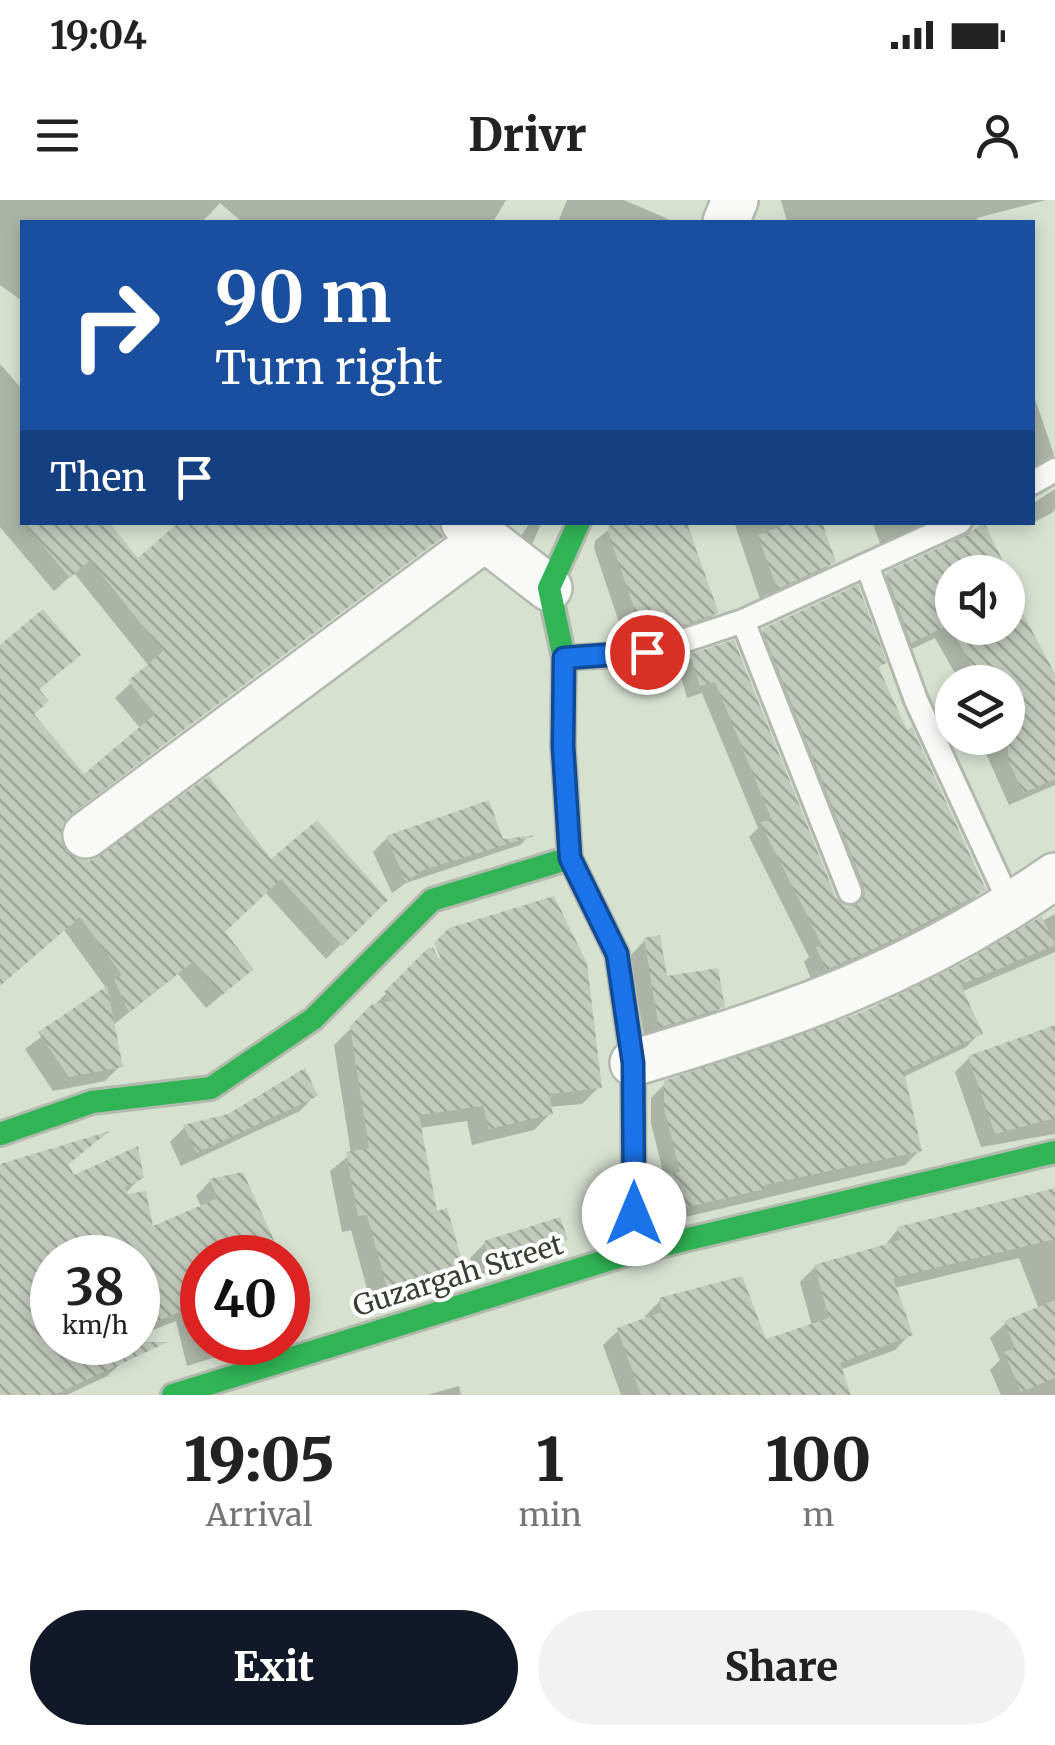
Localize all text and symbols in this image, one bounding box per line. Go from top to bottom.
text: 19:04 [50,12,147,59]
text: Drivr [468,107,587,163]
icon: menu [30,108,85,163]
icon: person [970,108,1025,163]
text: 90 m [215,253,392,341]
icon: right [50,260,180,390]
text: Turn right [215,340,443,396]
icon: arrive [167,450,222,505]
text: Then [50,454,147,501]
map controls [935,555,1025,755]
button: sound [935,555,1025,645]
pin [605,610,690,695]
icon: arrive [620,625,675,680]
button: layers [935,665,1025,755]
position arrow [582,1162,686,1266]
street label: Guzargah Street [349,1226,567,1324]
speed limit sign: 40 [180,1235,310,1365]
text: 38 [65,1256,125,1319]
text: km/h [62,1309,128,1341]
text: 19:05 [184,1422,335,1497]
text: 1 [536,1422,564,1497]
text: 100 [765,1422,871,1497]
text: Arrival [206,1495,313,1535]
text: min [518,1495,582,1535]
text: m [802,1495,834,1535]
button: Exit [30,1610,518,1725]
button: Share [538,1610,1025,1725]

